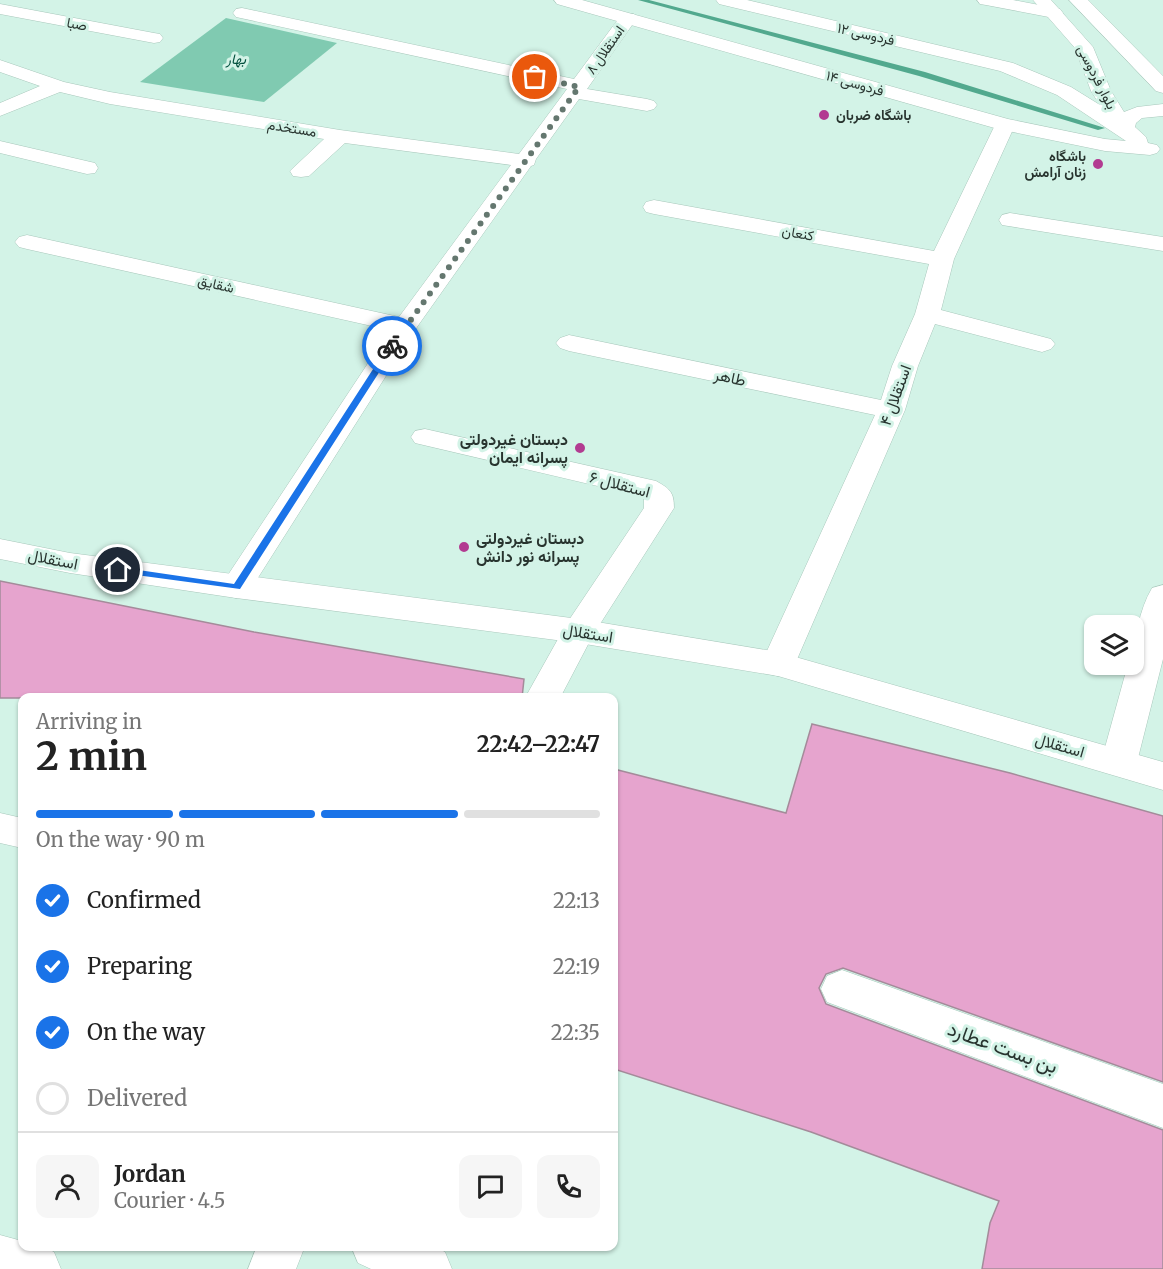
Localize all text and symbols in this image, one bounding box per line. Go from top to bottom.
street label: صبا [65,13,89,35]
street label: فردوسی ۱۲ [835,19,897,49]
street label: استقلال ۸ [582,22,629,78]
street label: بلوار فردوسی [1073,42,1121,112]
park label: بهار [225,50,247,68]
pin [509,51,560,102]
icon: bag [518,60,551,93]
street label: فردوسی ۱۴ [824,66,886,100]
place label: باشگاه ضربان [836,106,911,124]
marker: باشگاه ضربان [817,108,831,122]
street label: مستخدم [266,115,318,141]
place label: باشگاه زنان آرامش [1024,147,1086,181]
marker: باشگاه زنان آرامش [1091,157,1105,171]
street label: کنعان [781,221,815,245]
street label: شقایق [196,271,236,297]
courier [362,316,422,376]
icon: bike [376,330,409,363]
street label: استقلال ۴ [875,362,915,428]
street label: طاهر [711,364,748,391]
place label: دبستان غیردولتی پسرانه ایمان [460,429,568,469]
marker: دبستان غیردولتی پسرانه ایمان [573,441,587,455]
street label: استقلال ۶ [588,466,652,502]
place label: دبستان غیردولتی پسرانه نور دانش [476,528,584,568]
marker: دبستان غیردولتی پسرانه نور دانش [457,540,471,554]
street label: استقلال [26,544,80,574]
pin [92,544,143,595]
icon: home [101,553,134,586]
map controls [1084,615,1144,675]
button: layers [1084,615,1144,675]
street label: استقلال [562,619,614,647]
text: Arriving in [36,709,142,734]
street label: استقلال [1033,728,1087,762]
text: 22:42–22:47 [477,730,600,758]
text: 2 min [36,732,147,781]
text: On the way · 90 m [36,827,205,852]
icon: check [36,884,69,917]
text: Confirmed [87,886,201,914]
text: 22:13 [553,888,600,913]
icon: check [36,950,69,983]
text: Preparing [87,952,192,980]
text: 22:19 [553,954,600,979]
icon: check [36,1016,69,1049]
street label: بن بست عطارد [944,1016,1061,1079]
text: On the way [87,1018,205,1046]
text: 22:35 [551,1020,600,1045]
text: Delivered [87,1084,187,1112]
button: person [36,1155,99,1218]
button: chat [459,1155,522,1218]
button: phone [537,1155,600,1218]
text: Jordan [114,1160,186,1188]
text: Courier · 4.5 [114,1188,226,1213]

